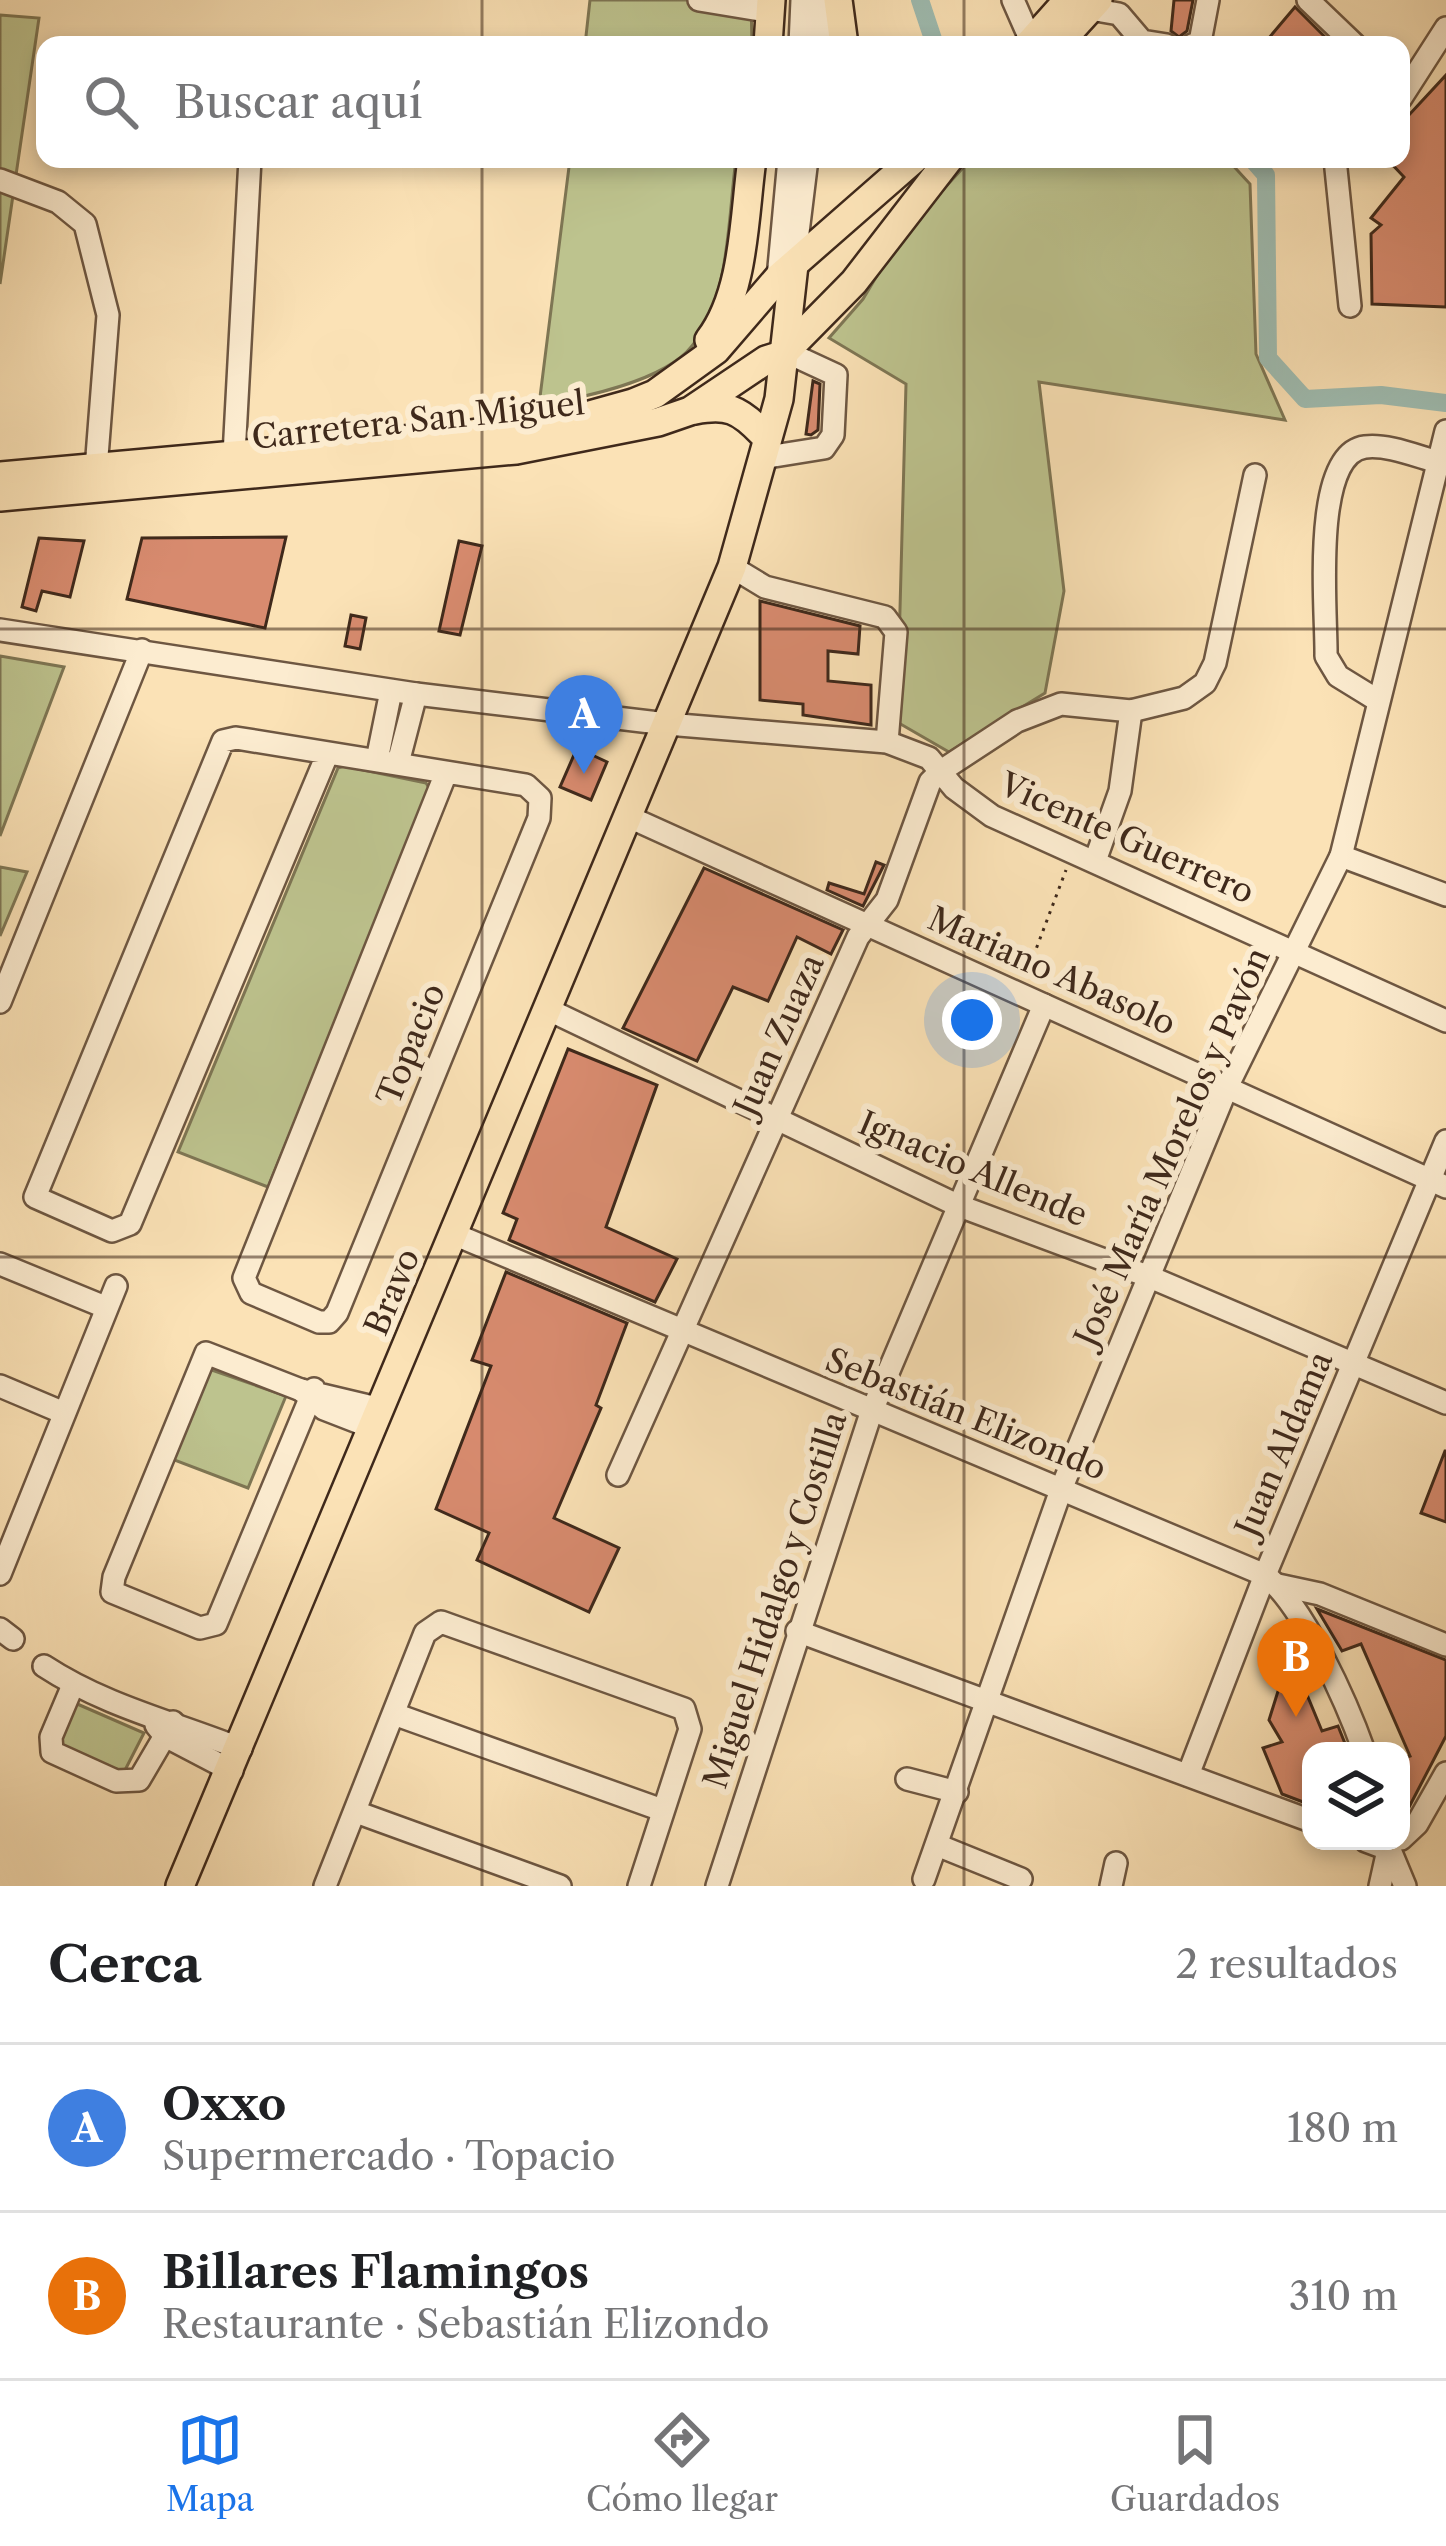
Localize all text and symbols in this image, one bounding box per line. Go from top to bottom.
search box [36,36,1410,168]
icon: search [78,69,144,135]
text: Buscar aquí [174,74,423,130]
street label: Carretera San Miguel [250,382,587,458]
pin: A [545,675,623,774]
street label: Vicente Guerrero [993,763,1261,912]
street label: Mariano Abasolo [922,898,1182,1044]
street label: José María Morelos y Pavón [1063,941,1279,1357]
street label: Juan Zuaza [723,947,833,1127]
street label: Topacio [368,977,454,1111]
your location [942,990,1002,1050]
street label: Ignacio Allende [853,1102,1093,1236]
street label: Bravo [355,1242,429,1342]
street label: Sebastián Elizondo [820,1339,1112,1489]
street label: Juan Aldama [1225,1345,1342,1547]
street label: Miguel Hidalgo y Costilla [695,1406,856,1794]
pin: B [1257,1618,1335,1717]
map controls [1302,1742,1410,1850]
button: layers [1302,1742,1410,1850]
text: Cerca [48,1933,202,1995]
text: 2 resultados [1176,1940,1398,1988]
text: Oxxo [162,2076,286,2132]
text: A [72,2104,102,2152]
text: 180 m [1287,2104,1398,2152]
text: Supermercado · Topacio [162,2132,615,2180]
text: Billares Flamingos [162,2244,589,2300]
text: B [73,2272,102,2320]
text: 310 m [1289,2272,1398,2320]
text: Restaurante · Sebastián Elizondo [162,2300,769,2348]
tab: Mapa [166,2407,254,2520]
tab: Cómo llegar [586,2407,778,2520]
tab: Guardados [1110,2407,1280,2520]

